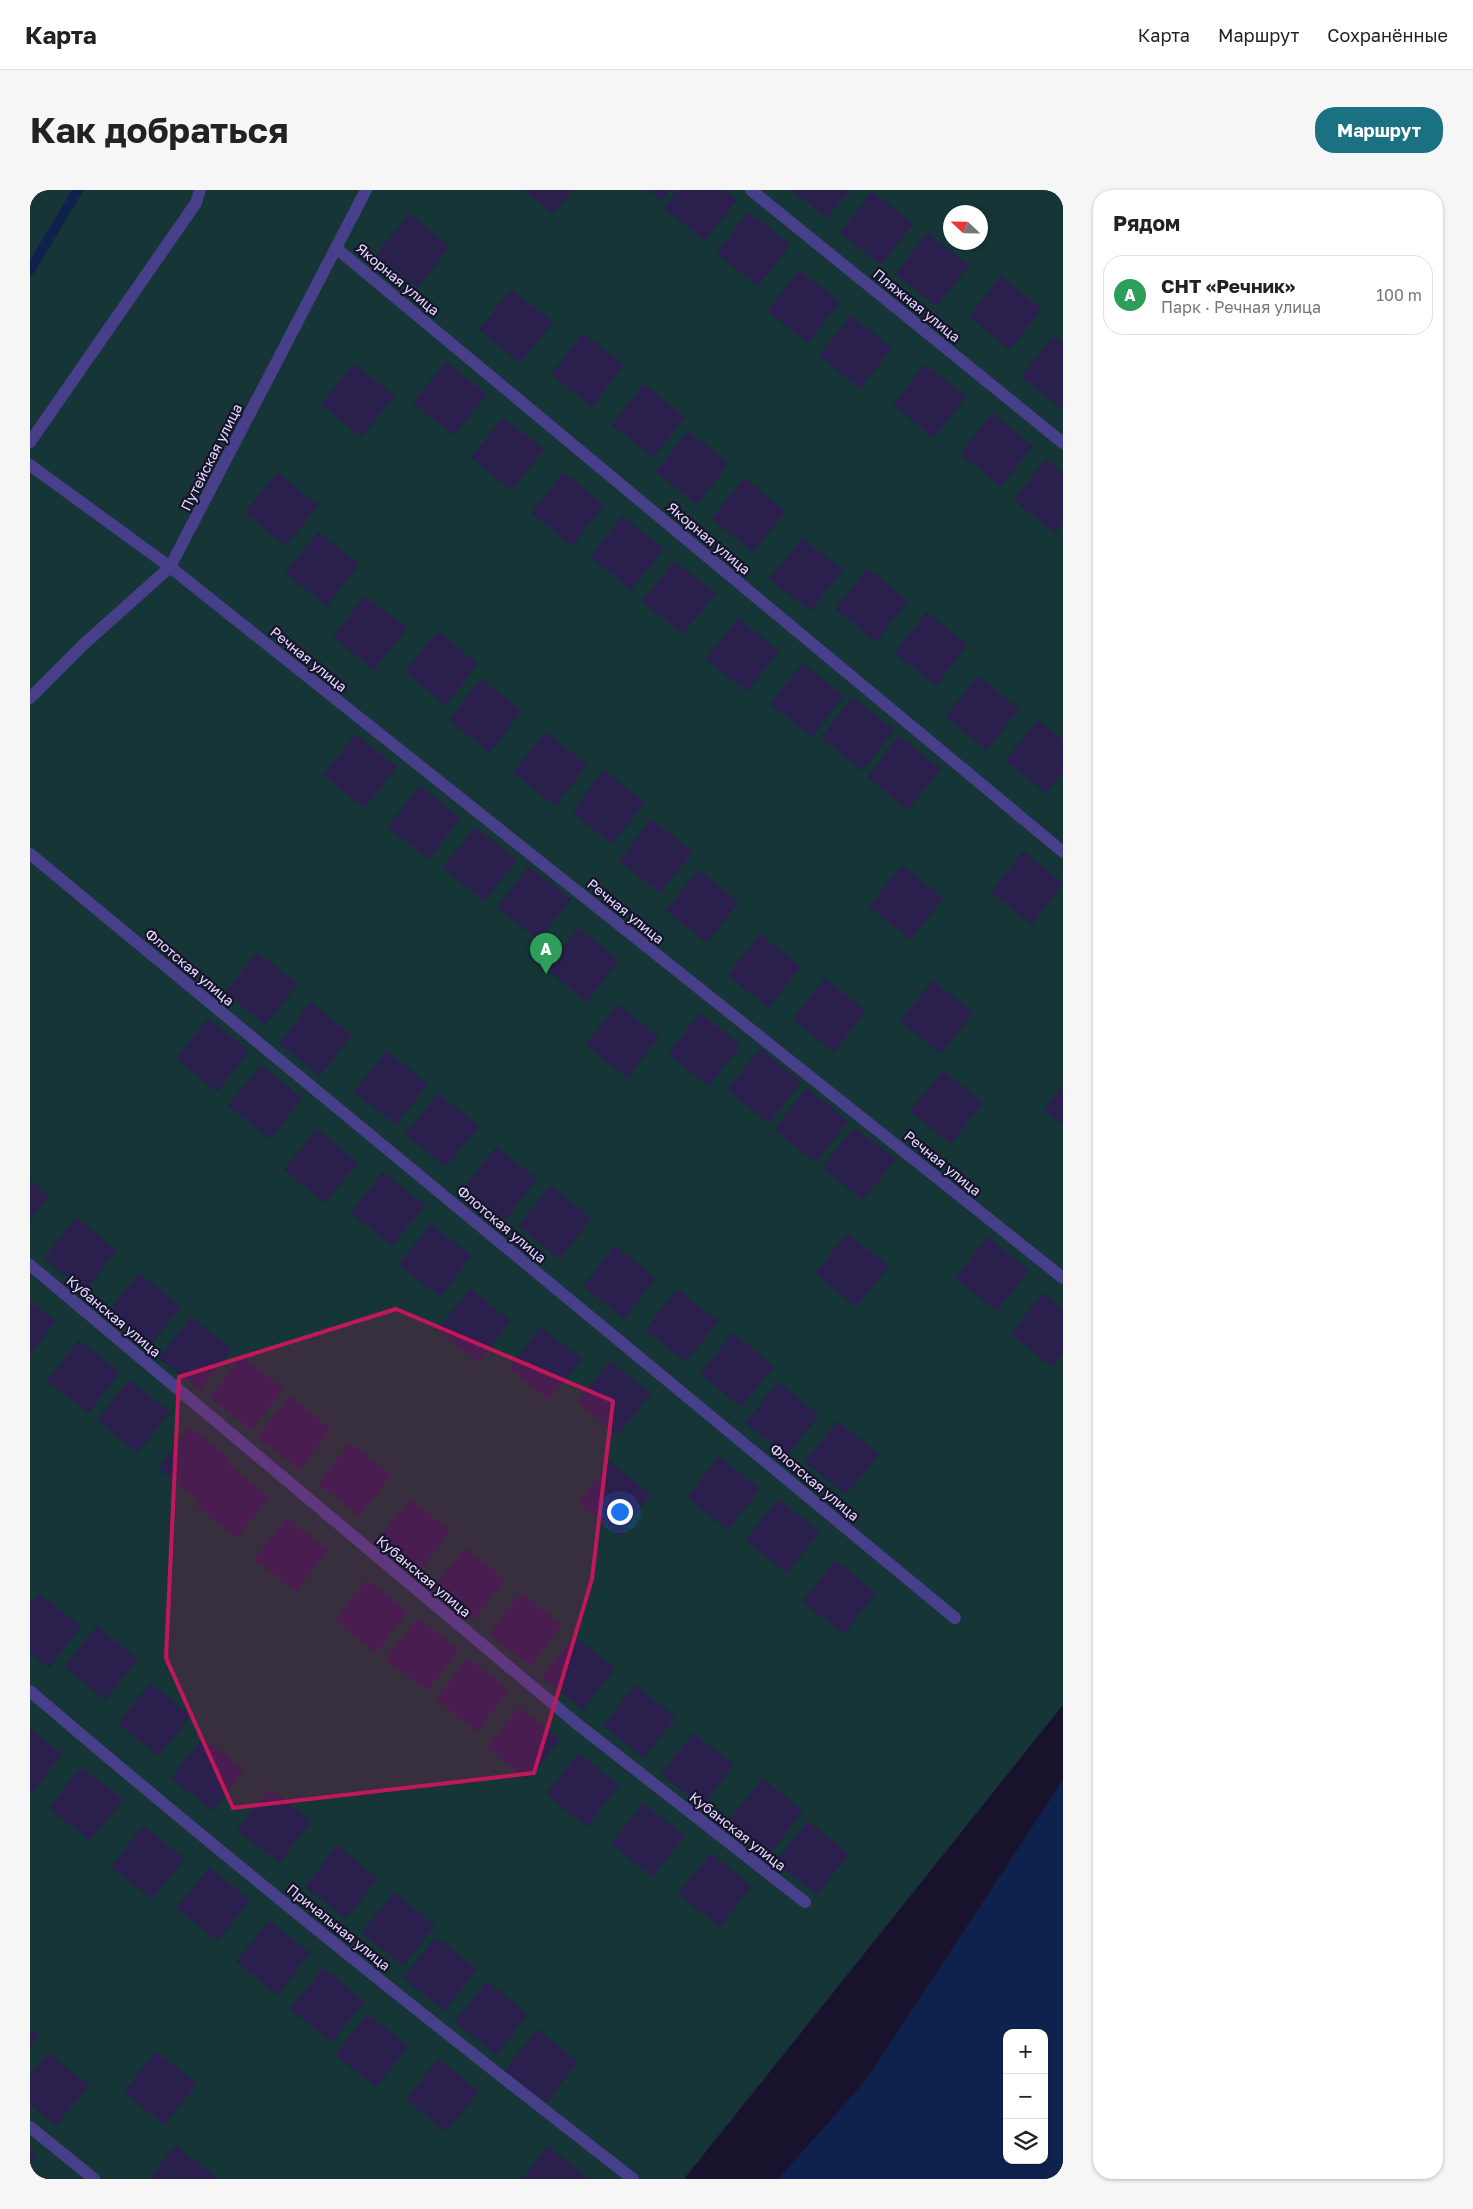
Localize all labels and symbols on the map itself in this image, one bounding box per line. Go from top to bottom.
north arrow [943,205,988,250]
street label: Якорная улица [353,239,443,319]
street label: Пляжная улица [870,265,964,345]
street label: Путейская улица [177,401,245,513]
street label: Якорная улица [664,498,754,578]
street label: Речная улица [267,623,351,695]
street label: Речная улица [584,875,668,947]
street label: Флотская улица [142,925,238,1009]
pin: A [530,933,562,974]
street label: Речная улица [901,1127,985,1199]
street label: Флотская улица [454,1182,550,1266]
street label: Кубанская улица [63,1272,165,1360]
street label: Флотская улица [767,1440,863,1524]
your location [607,1499,633,1525]
street label: Кубанская улица [373,1532,475,1620]
street label: Кубанская улица [686,1788,790,1874]
street label: Причальная улица [284,1880,394,1974]

